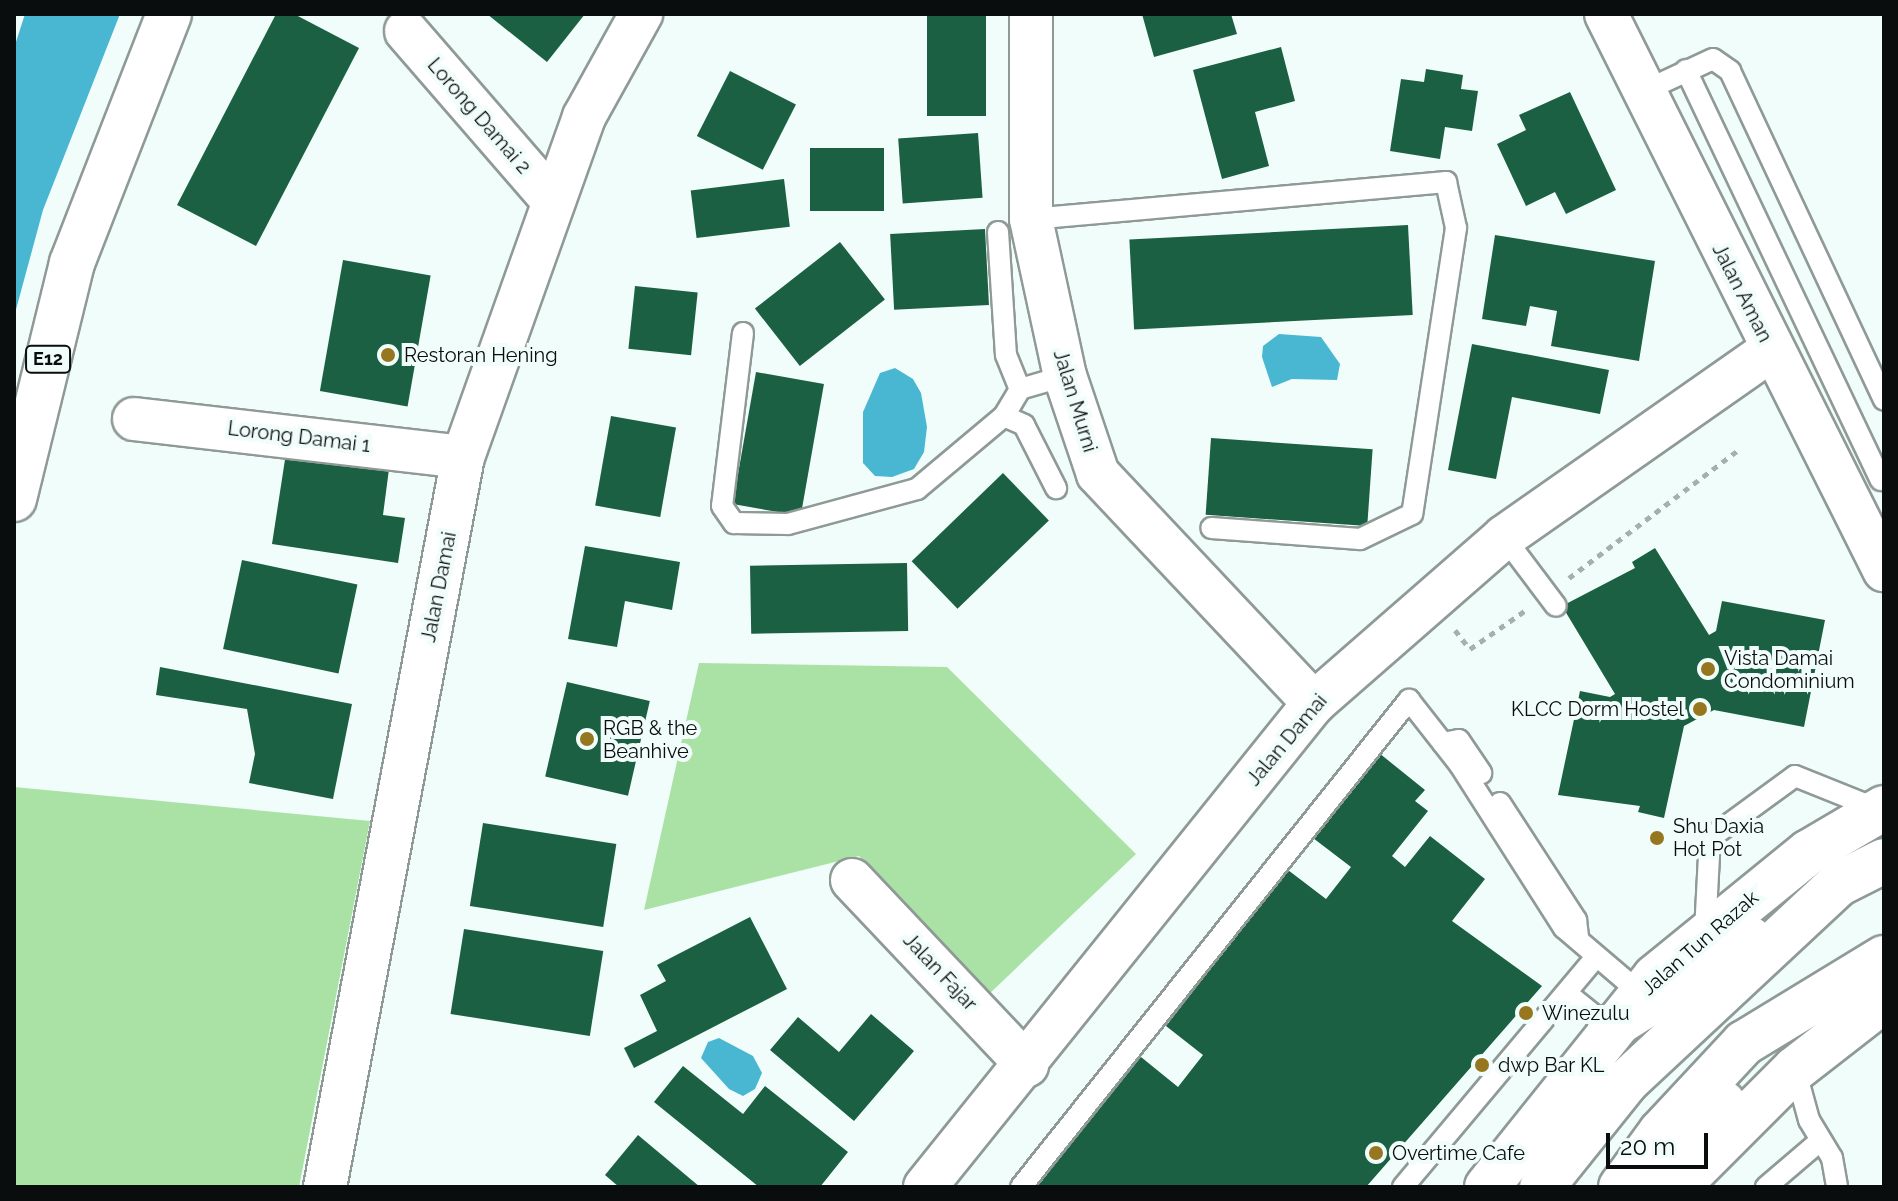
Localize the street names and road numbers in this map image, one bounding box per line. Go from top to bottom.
street label: Lorong Damai 2 [422,53,536,179]
street label: Jalan Aman [1707,239,1777,347]
road number: E12 [24,345,72,373]
street label: Jalan Murni [1048,347,1102,455]
street label: Lorong Damai 1 [226,416,372,458]
street label: Jalan Damai [417,530,461,644]
street label: Jalan Damai [1242,689,1332,791]
street label: Jalan Tun Razak [1636,885,1764,1001]
street label: Jalan Fajar [898,928,982,1016]

